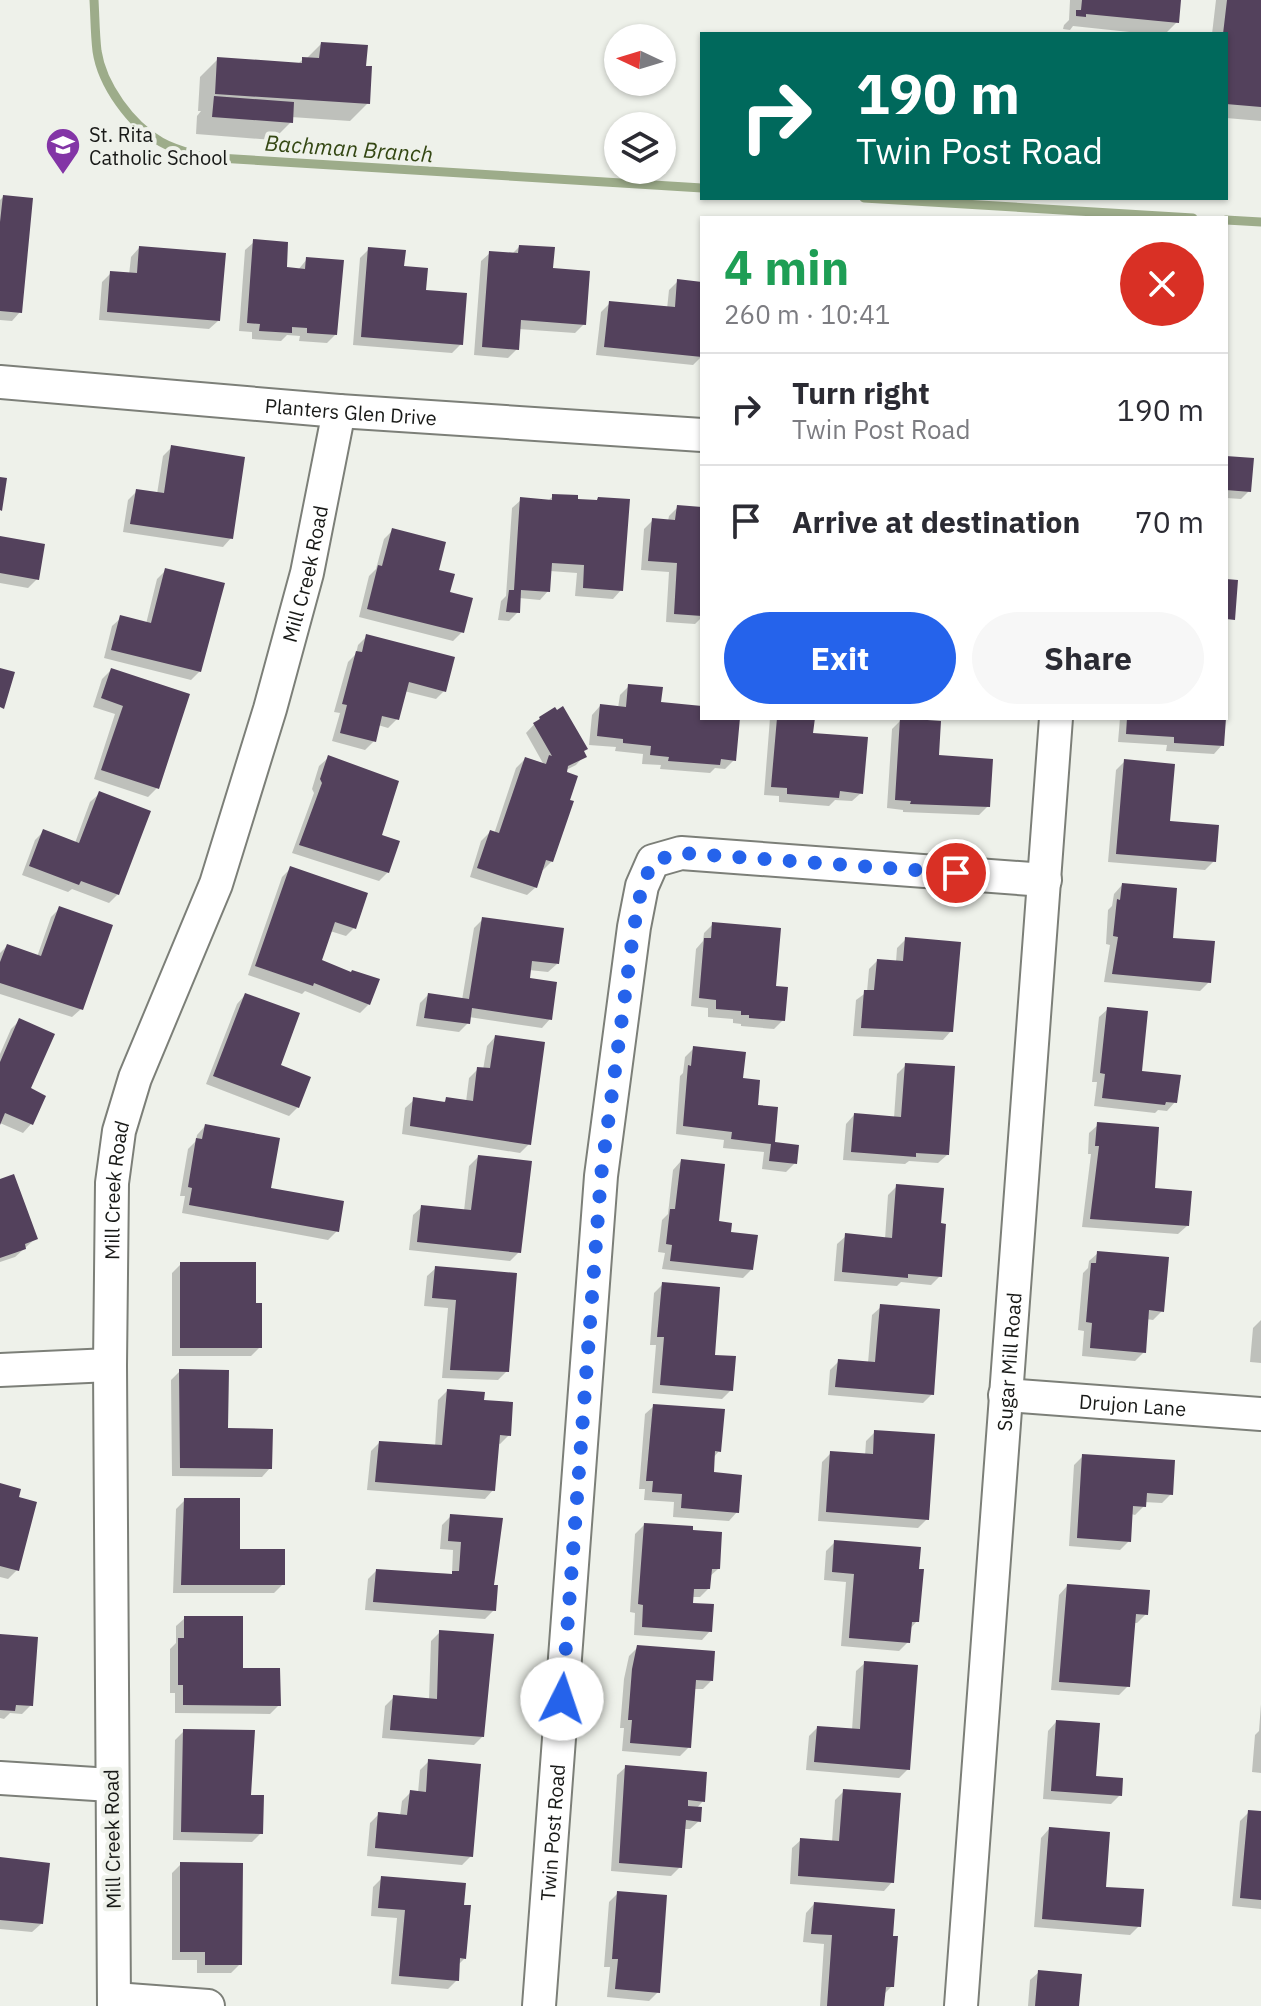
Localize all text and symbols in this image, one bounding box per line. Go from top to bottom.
north arrow [604,24,676,96]
map controls [604,24,676,184]
text: 190 m [856,57,1020,129]
icon: right [724,64,828,168]
button: layers [604,112,676,184]
place label: St. Rita Catholic School [89,121,228,171]
school or university icon: St. Rita Catholic School [44,126,82,176]
text: Twin Post Road [856,127,1103,174]
water label: Bachman Branch [264,128,434,168]
text: 4 min [724,236,849,298]
button: close [1120,242,1204,326]
text: 260 m · 10:41 [724,297,890,331]
text: Turn right [792,373,930,412]
icon: right [724,387,768,431]
text: 190 m [1117,390,1204,429]
street label: Planters Glen Drive [264,391,438,431]
text: Twin Post Road [792,412,971,446]
icon: arrive [724,499,768,543]
text: Arrive at destination [792,502,1080,541]
text: 70 m [1135,502,1204,541]
street label: Mill Creek Road [275,503,334,645]
button: Exit [724,612,956,704]
button: Share [972,612,1204,704]
pin [922,839,990,907]
icon: arrive [934,851,978,895]
street label: Mill Creek Road [98,1117,135,1260]
street label: Sugar Mill Road [990,1291,1027,1432]
street label: Drujon Lane [1078,1387,1187,1422]
position arrow [520,1657,604,1741]
street label: Twin Post Road [533,1763,571,1902]
street label: Mill Creek Road [97,1769,127,1909]

